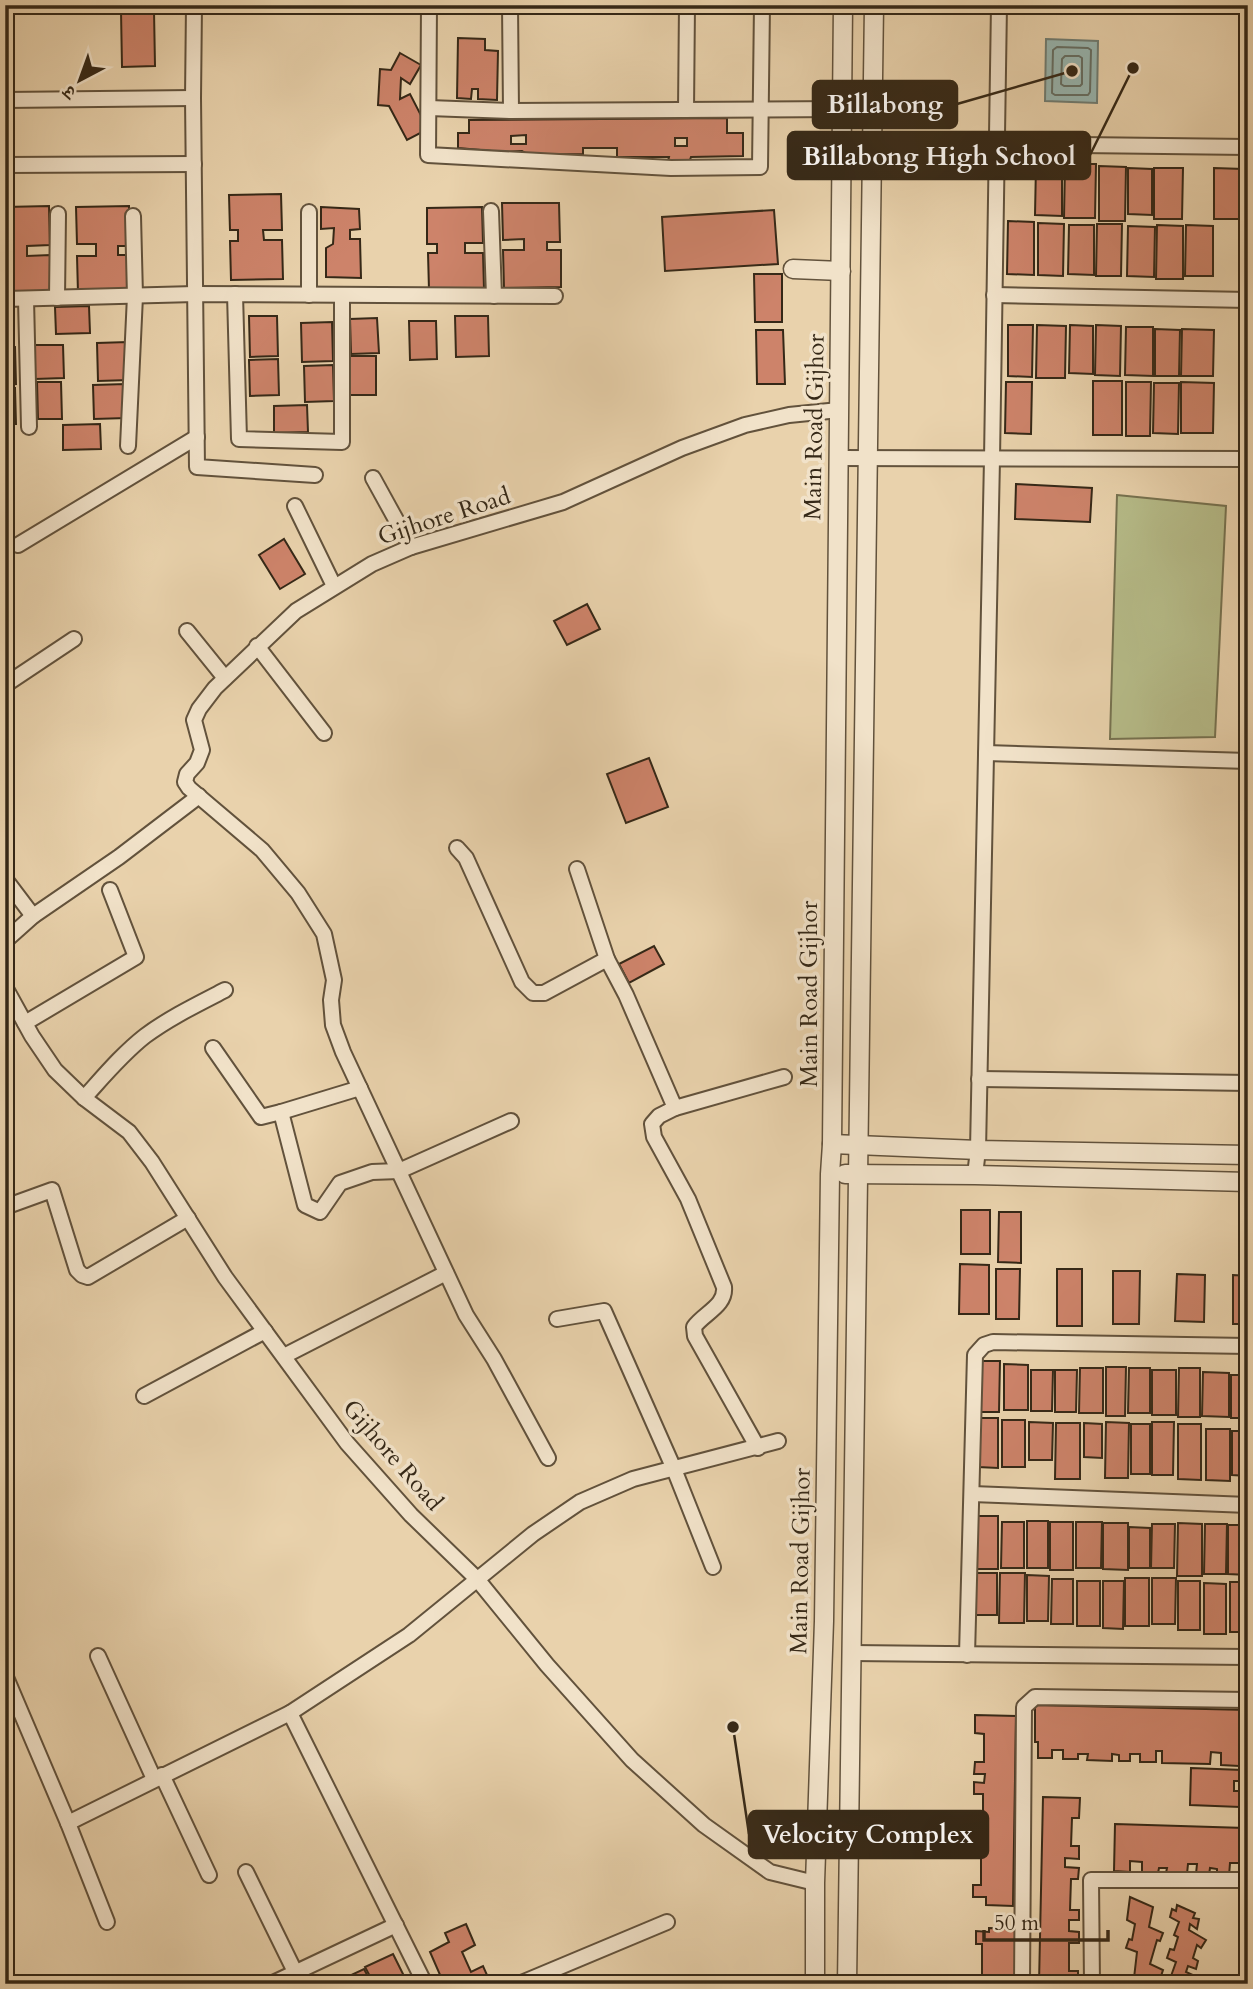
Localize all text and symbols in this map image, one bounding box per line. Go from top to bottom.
north arrow [46,46,116,116]
text: उ [56,78,83,106]
callout: Billabong [813,81,957,128]
text: Billabong [827,87,944,122]
callout: Billabong High School [788,132,1090,179]
text: Billabong High School [802,139,1076,174]
street label: Main Road Gijhor [796,333,833,520]
street label: Gijhore Road [374,479,515,553]
street label: Main Road Gijhor [793,901,826,1087]
street label: Gijhore Road [335,1393,450,1518]
street label: Main Road Gijhor [782,1467,819,1654]
callout: Velocity Complex [749,1811,988,1858]
text: Velocity Complex [762,1817,974,1852]
scale bar [984,1898,1108,1942]
text: 50 m [994,1909,1039,1938]

